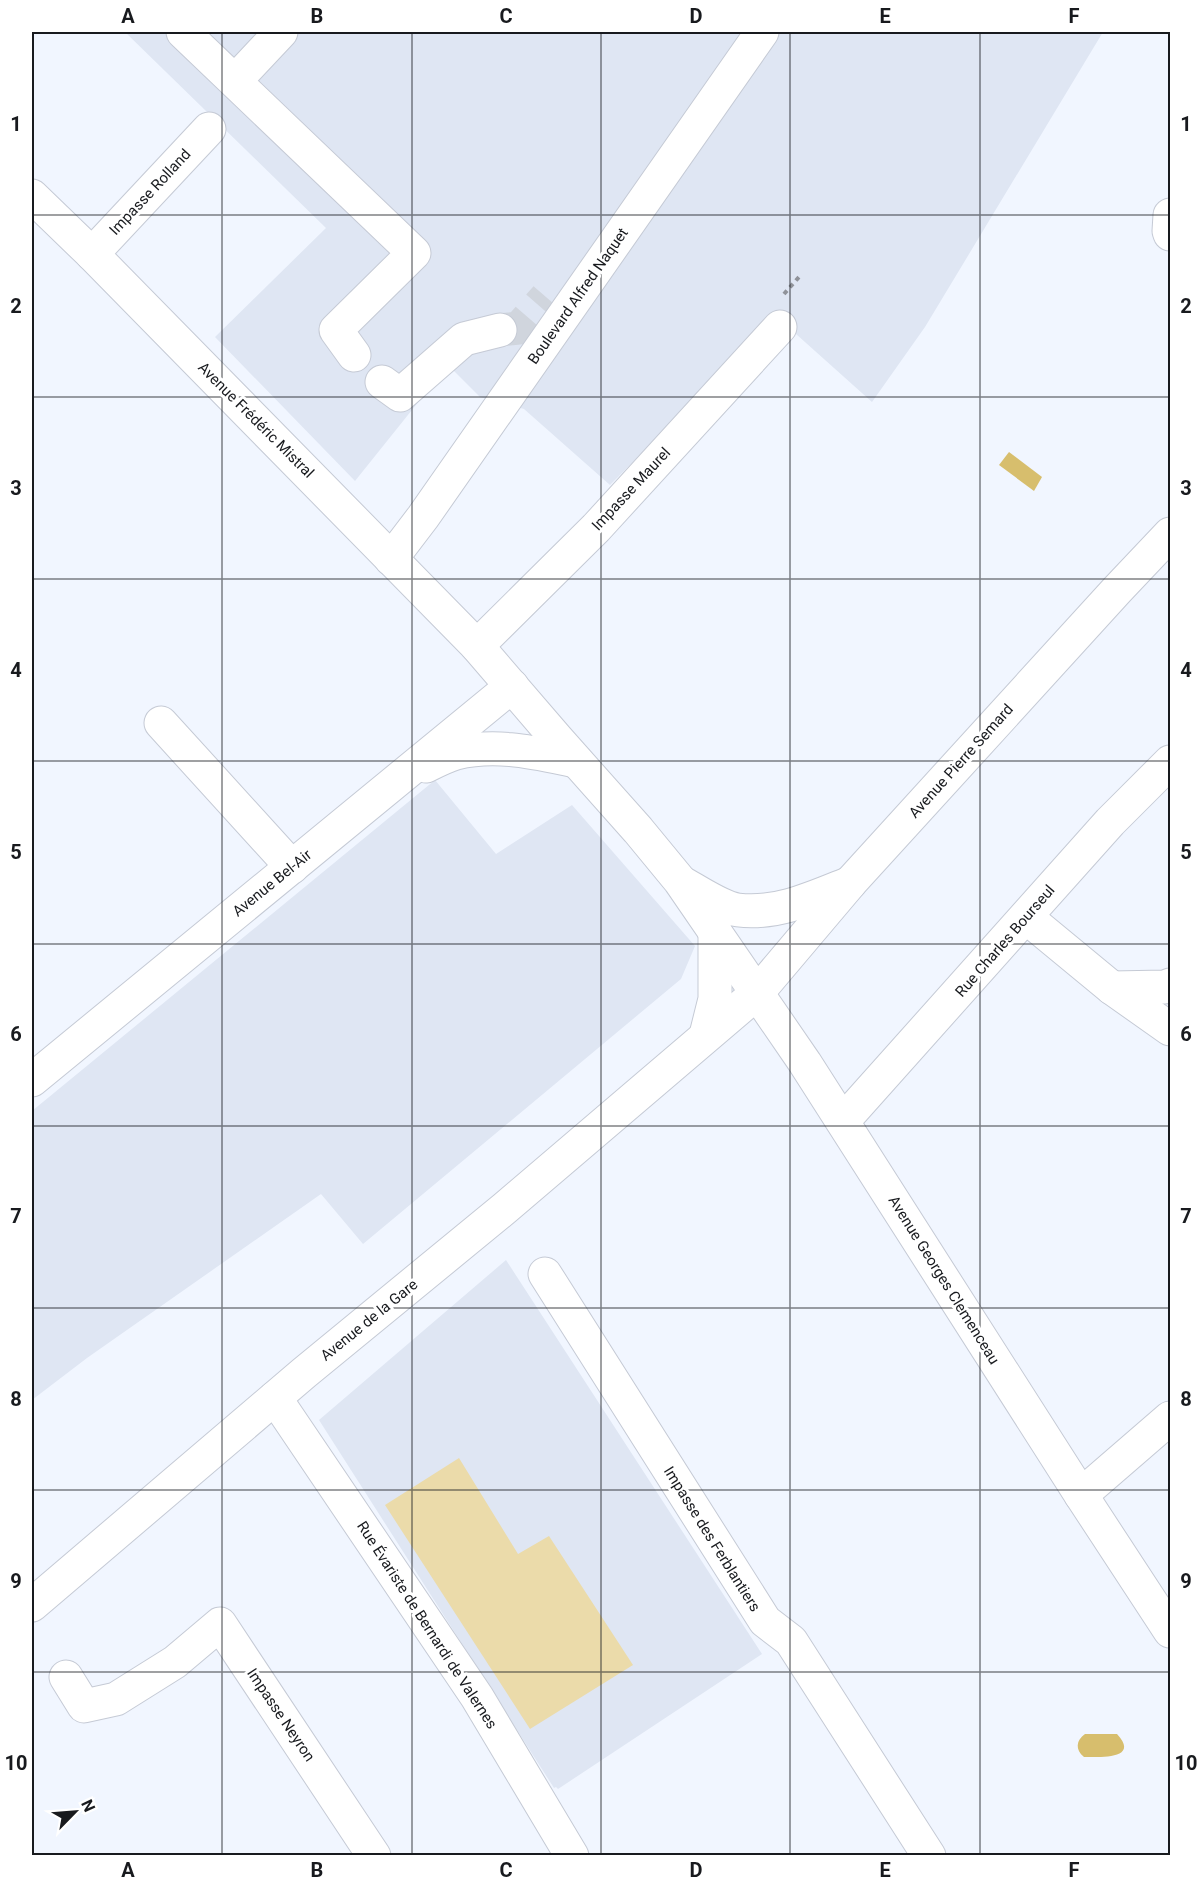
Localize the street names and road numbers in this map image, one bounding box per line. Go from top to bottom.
street label: Impasse Rolland [106,145,194,239]
street label: Boulevard Alfred Naquet [524,224,632,368]
street label: Avenue Frédéric Mistral [194,358,318,482]
street label: Impasse Maurel [588,444,674,534]
street label: Avenue Pierre Semard [905,700,1017,822]
street label: Avenue Bel-Air [229,846,315,920]
street label: Rue Charles Bourseul [951,881,1059,1001]
street label: Avenue Georges Clemenceau [885,1192,1003,1368]
street label: Avenue de la Gare [317,1275,421,1365]
street label: Impasse des Ferblantiers [660,1463,764,1615]
street label: Rue Évariste de Bernardi de Valernes [353,1518,501,1732]
street label: Impasse Neyron [243,1665,319,1765]

